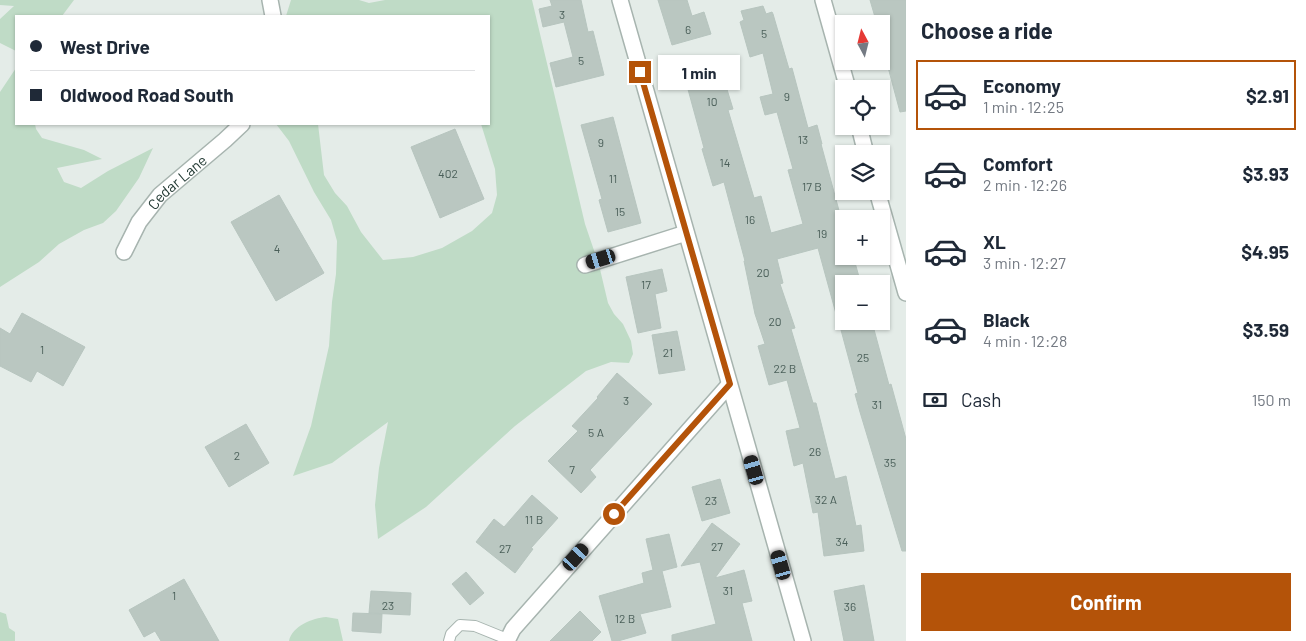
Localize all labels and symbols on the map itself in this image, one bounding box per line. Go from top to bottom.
house number: 3 [559,7,565,21]
north arrow [835,15,890,70]
house number: 6 [685,22,691,36]
house number: 5 [761,26,767,40]
house number: 5 [578,53,584,67]
callout: 1 min [658,54,740,90]
route end [629,61,651,83]
house number: 9 [784,89,790,103]
house number: 10 [707,94,717,108]
house number: 13 [798,132,808,146]
house number: 9 [598,135,604,149]
street label: Cedar Lane [143,151,210,213]
house number: 14 [720,155,730,169]
house number: 402 [438,166,458,180]
house number: 11 [609,171,617,185]
house number: 17 B [802,179,822,193]
house number: 15 [615,204,625,218]
house number: 16 [745,212,755,226]
house number: 19 [817,226,827,240]
house number: 4 [274,241,280,255]
car [584,247,617,271]
house number: 20 [756,265,770,279]
house number: 17 [641,277,651,291]
house number: 20 [768,314,782,328]
house number: 1 [40,342,44,356]
house number: 21 [663,345,673,359]
house number: 25 [857,350,869,364]
house number: 22 B [774,361,796,375]
house number: 3 [623,393,629,407]
house number: 31 [872,397,882,411]
house number: 5 A [588,425,604,439]
house number: 26 [809,444,821,458]
house number: 2 [234,448,240,462]
car [742,454,765,486]
house number: 35 [884,455,896,469]
house number: 7 [569,462,575,476]
house number: 32 A [815,492,837,506]
house number: 23 [705,493,717,507]
route start [603,503,625,525]
house number: 11 B [525,512,543,526]
house number: 34 [836,534,848,548]
house number: 27 [711,539,723,553]
house number: 27 [499,541,511,555]
car [560,541,591,573]
car [769,549,792,581]
house number: 31 [723,583,733,597]
house number: 1 [172,588,176,602]
house number: 23 [382,598,394,612]
house number: 36 [844,599,856,613]
house number: 12 B [615,611,635,625]

